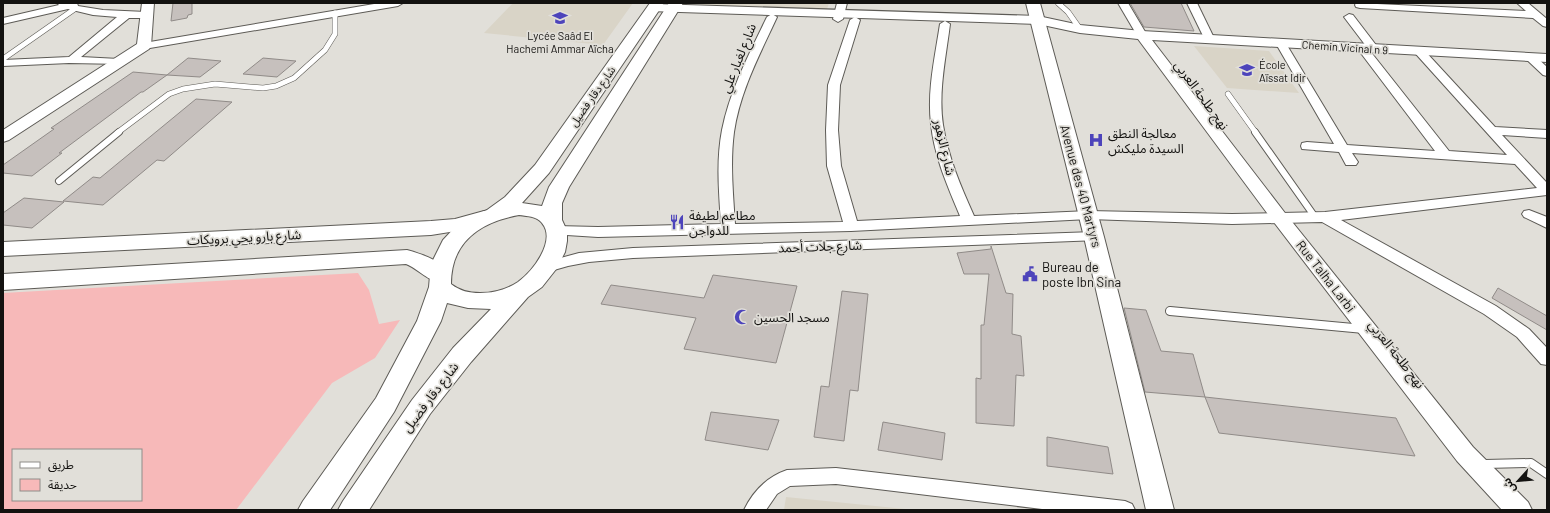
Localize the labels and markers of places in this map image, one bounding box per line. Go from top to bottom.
school or university icon: Lycée Saâd El Hachemi Ammar Aïcha [551,9,569,27]
place label: Lycée Saâd El Hachemi Ammar Aïcha [506,29,614,55]
place label: École Aïssat Idir [1259,58,1306,84]
school or university icon: École Aïssat Idir [1238,61,1256,79]
place label: معالجة النطق السيدة مليكش [1108,125,1184,157]
hospital icon: معالجة النطق السيدة مليكش [1087,131,1105,149]
place label: مطاعم لطيفة للدواجن [689,207,756,239]
restaurant icon: مطاعم لطيفة للدواجن [668,213,686,231]
place label: Bureau de poste Ibn Sina [1042,259,1121,290]
public building icon: Bureau de poste Ibn Sina [1021,265,1039,283]
mosque icon: مسجد الحسين [733,308,751,326]
place label: مسجد الحسين [754,309,830,326]

